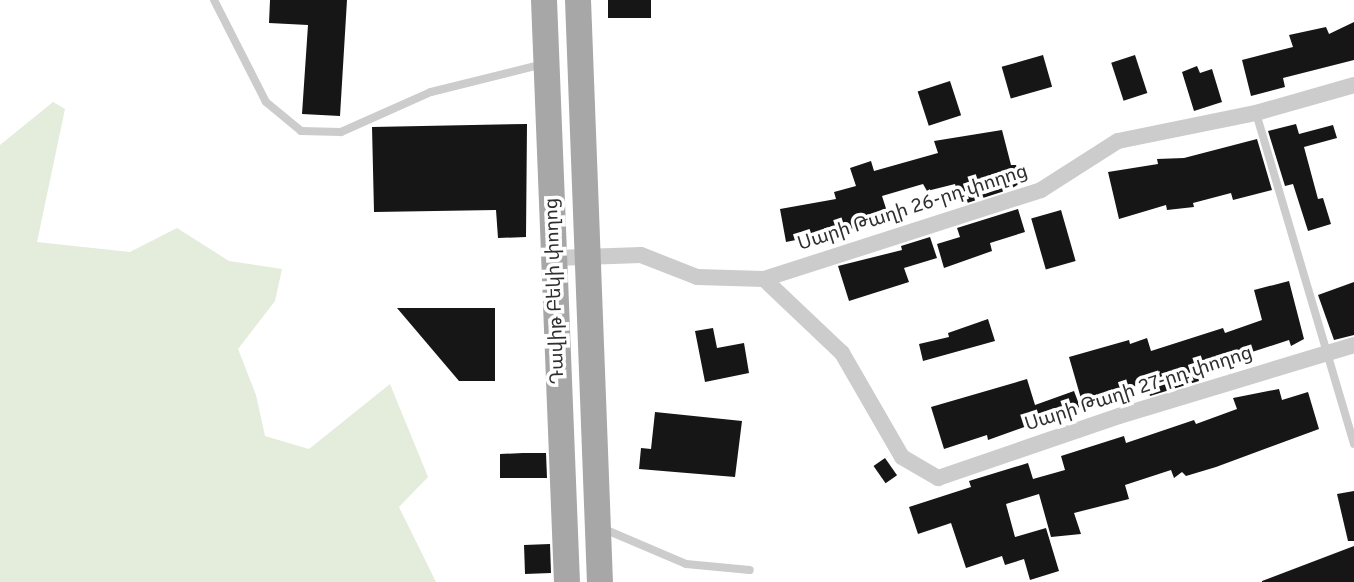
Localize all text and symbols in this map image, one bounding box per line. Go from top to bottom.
street label: Սարի Թաղի 26-րդ փողոց [795,161,1031,257]
street label: Դավիթ Բեկի փողոց [541,197,571,385]
street label: Սարի Թաղի 27-րդ փողոց [1022,342,1256,438]

